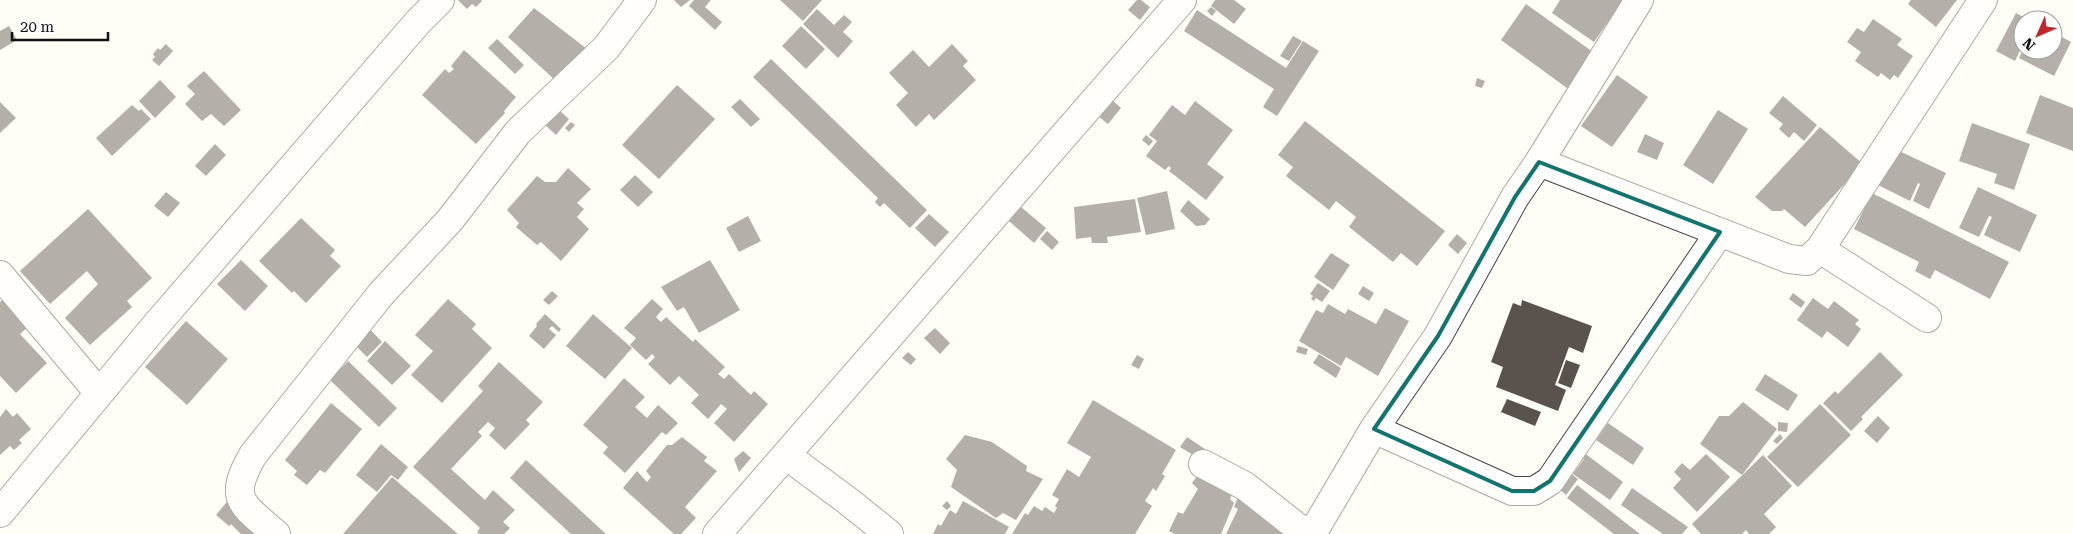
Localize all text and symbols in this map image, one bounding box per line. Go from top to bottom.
scale bar [12,10,109,42]
north arrow [2013,10,2063,60]
text: 20 m [20,18,55,36]
text: N [2019,35,2038,54]

